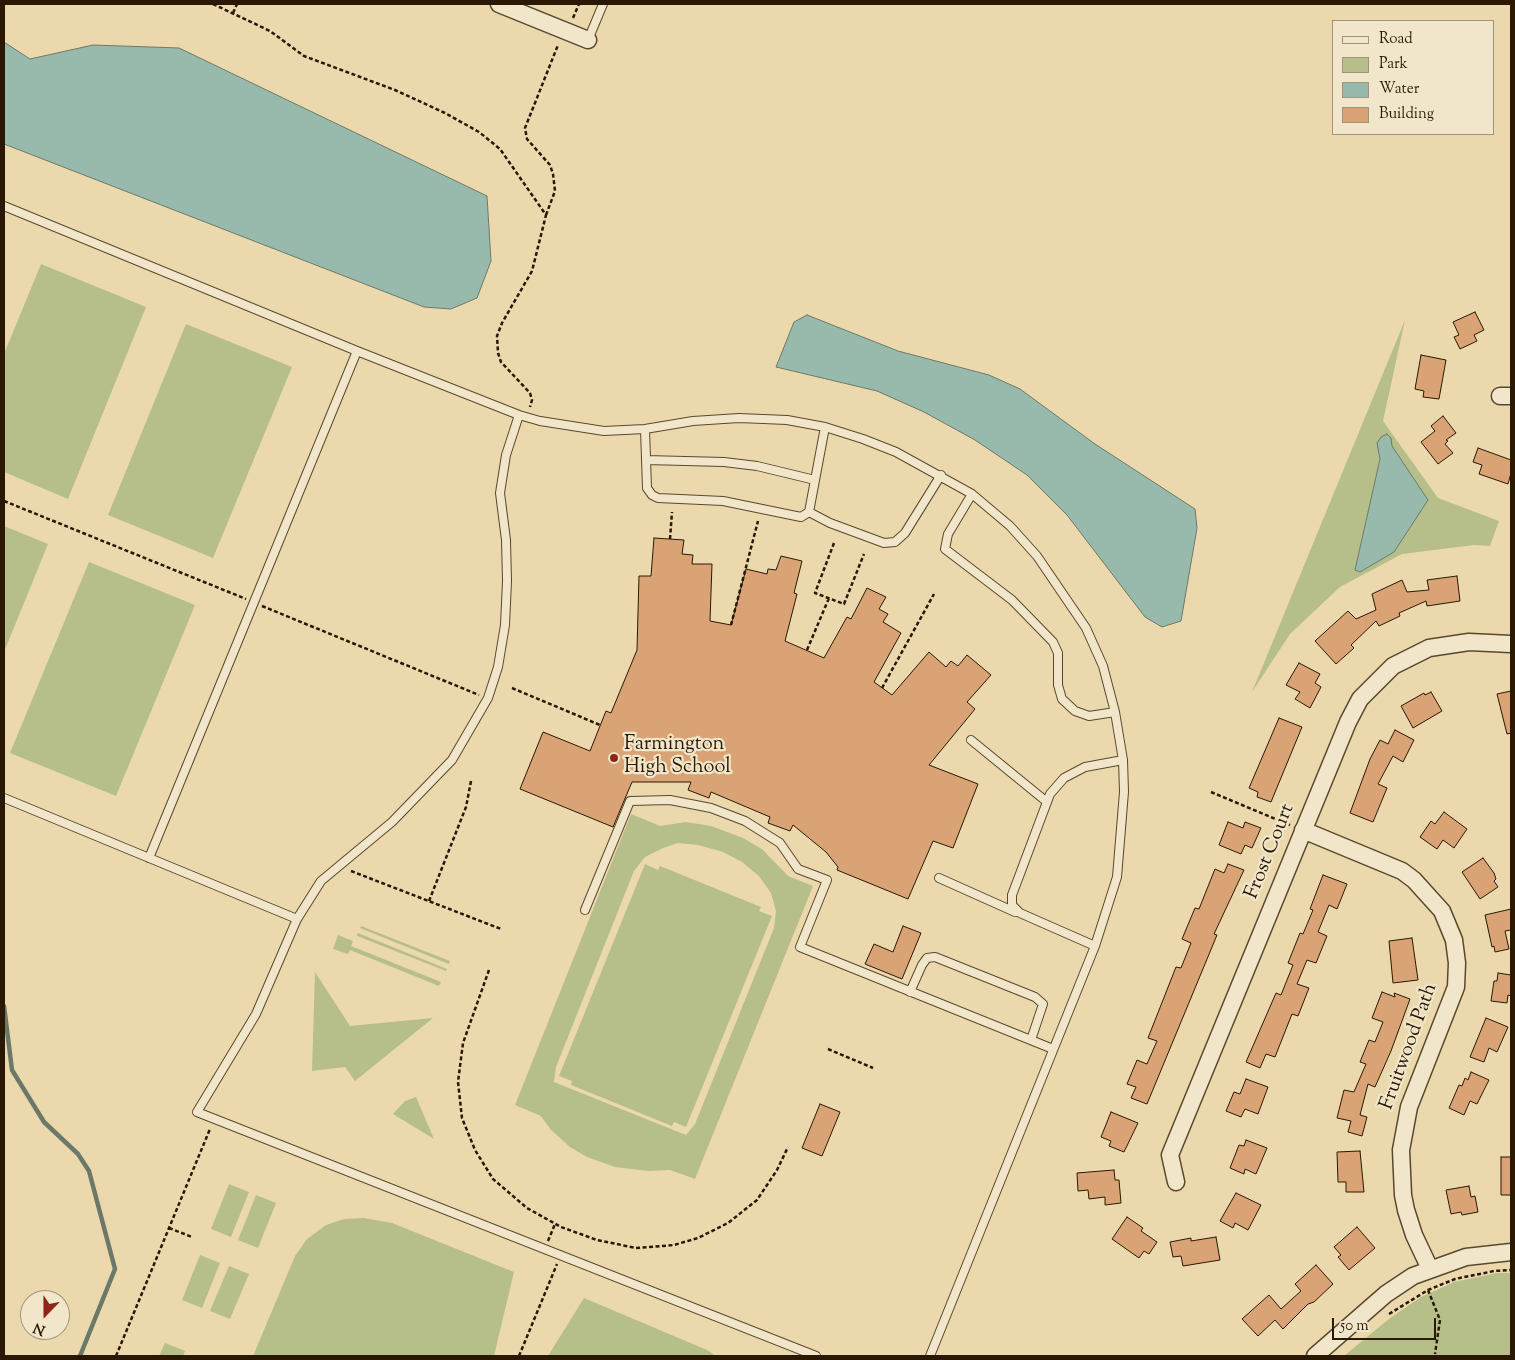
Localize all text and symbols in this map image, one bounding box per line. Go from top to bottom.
legend [1332,20,1495,135]
text: Road [1379,29,1413,50]
text: Park [1379,54,1408,75]
text: Water [1379,79,1419,100]
text: Building [1379,104,1434,125]
place label: Farmington High School [624,734,731,781]
marker: Farmington High School [608,752,620,764]
street label: Frost Court [1241,801,1301,903]
street label: Fruitwood Path [1376,981,1444,1113]
north arrow [20,1290,70,1340]
scale bar [1335,1308,1439,1340]
text: 50 m [1340,1316,1369,1337]
text: N [31,1317,49,1339]

